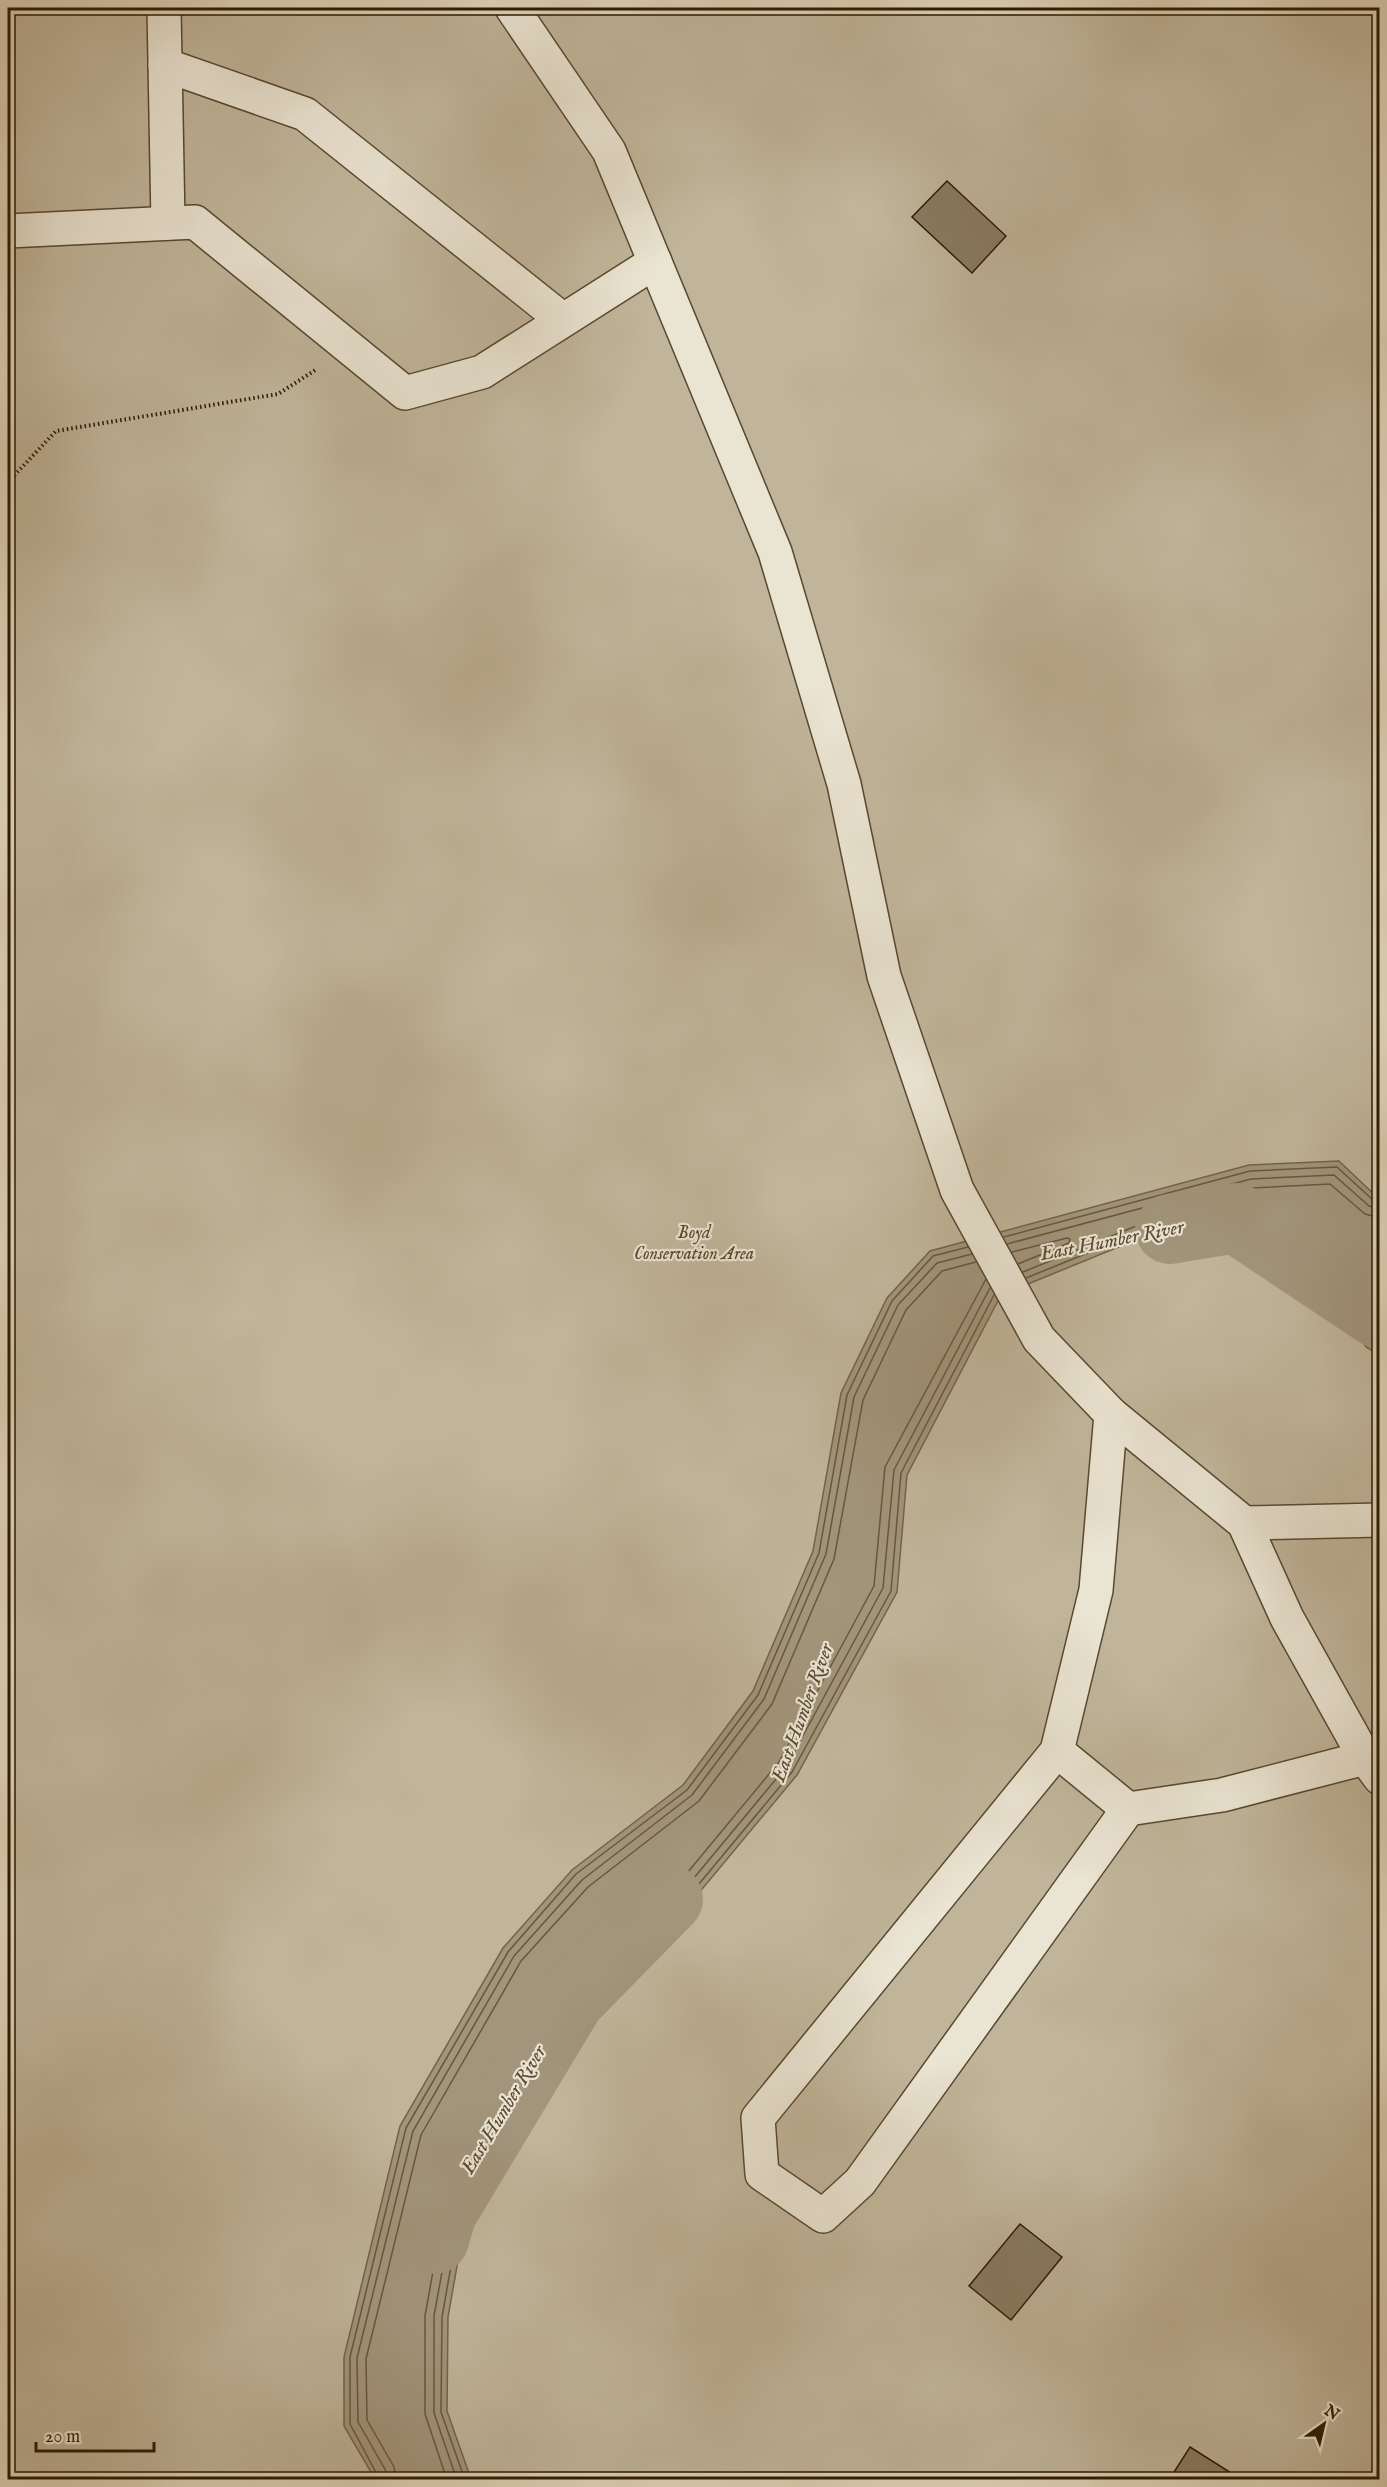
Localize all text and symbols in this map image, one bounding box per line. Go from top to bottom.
water label: East Humber River [1037,1215,1187,1267]
park label: Boyd Conservation Area [634,1222,754,1266]
water label: East Humber River [766,1639,840,1787]
water label: East Humber River [455,2040,553,2180]
north arrow [1294,2394,1354,2454]
text: N [1319,2401,1343,2425]
scale bar [36,2415,154,2453]
text: 20 m [45,2426,80,2449]

